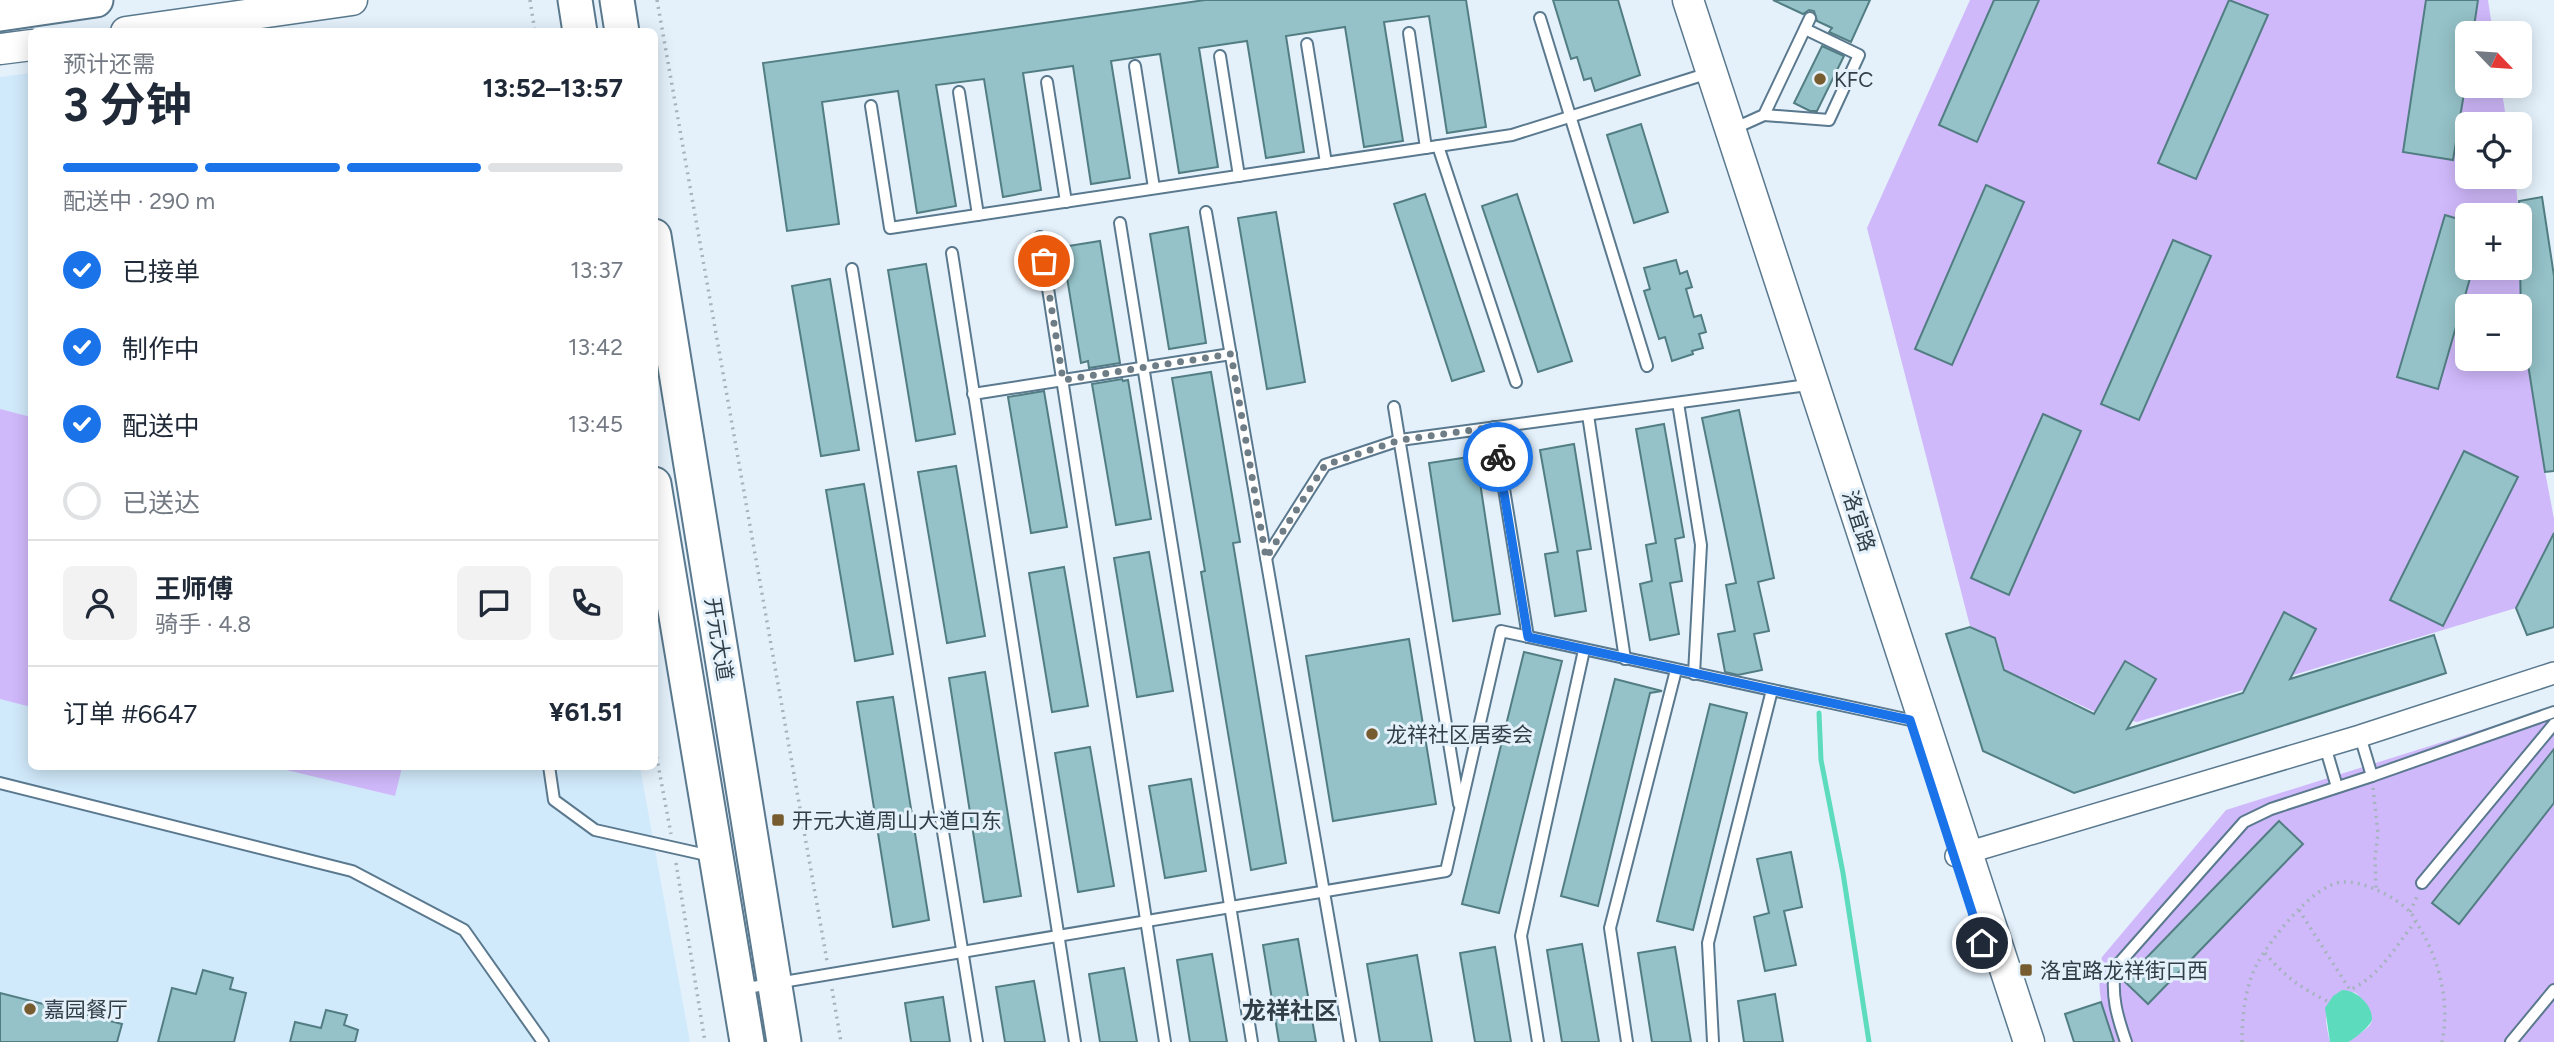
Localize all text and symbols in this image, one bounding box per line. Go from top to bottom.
north arrow [2455,21,2532,98]
map controls [2455,21,2532,371]
text: 预计还需 [63,50,155,78]
place label: KFC [1834,67,1873,92]
marker: KFC [1812,71,1828,87]
text: 13:52–13:57 [482,72,623,104]
text: 3 分钟 [63,77,192,133]
button: locate [2455,112,2532,189]
text: 配送中 · 290 m [63,187,215,215]
button: + [2455,203,2532,280]
pin [1014,231,1074,291]
icon: bag [1025,242,1063,280]
icon: check [63,251,101,289]
text: 已接单 [122,256,200,288]
text: 13:37 [570,256,623,284]
button: − [2455,294,2532,371]
icon: check [63,328,101,366]
text: 制作中 [122,333,200,365]
text: 13:42 [568,333,623,361]
icon: check [63,405,101,443]
text: 配送中 [122,410,200,442]
text: 13:45 [568,410,623,438]
courier [1463,422,1533,492]
icon: bike [1479,438,1517,476]
text: 已送达 [122,487,200,519]
street label: 洛宜路 [1837,487,1881,555]
button: person [63,566,137,640]
button: chat [457,566,531,640]
button: phone [549,566,623,640]
text: 王师傅 [155,573,233,605]
street label: 开元大道 [700,596,738,682]
text: 骑手 · 4.8 [155,610,251,638]
text: ¥61.51 [549,696,623,728]
text: 订单 #6647 [63,698,197,730]
place label: 龙祥社区居委会 [1386,722,1533,747]
marker: 龙祥社区居委会 [1364,726,1380,742]
place label: 开元大道周山大道口东 [792,808,1002,833]
marker: 开元大道周山大道口东 [770,812,786,828]
pin [1952,913,2012,973]
icon: home [1963,924,2001,962]
place label: 洛宜路龙祥街口西 [2040,958,2208,983]
marker: 洛宜路龙祥街口西 [2018,962,2034,978]
district label: 龙祥社区 [1242,996,1338,1025]
place label: 嘉园餐厅 [44,997,128,1022]
marker: 嘉园餐厅 [22,1001,38,1017]

